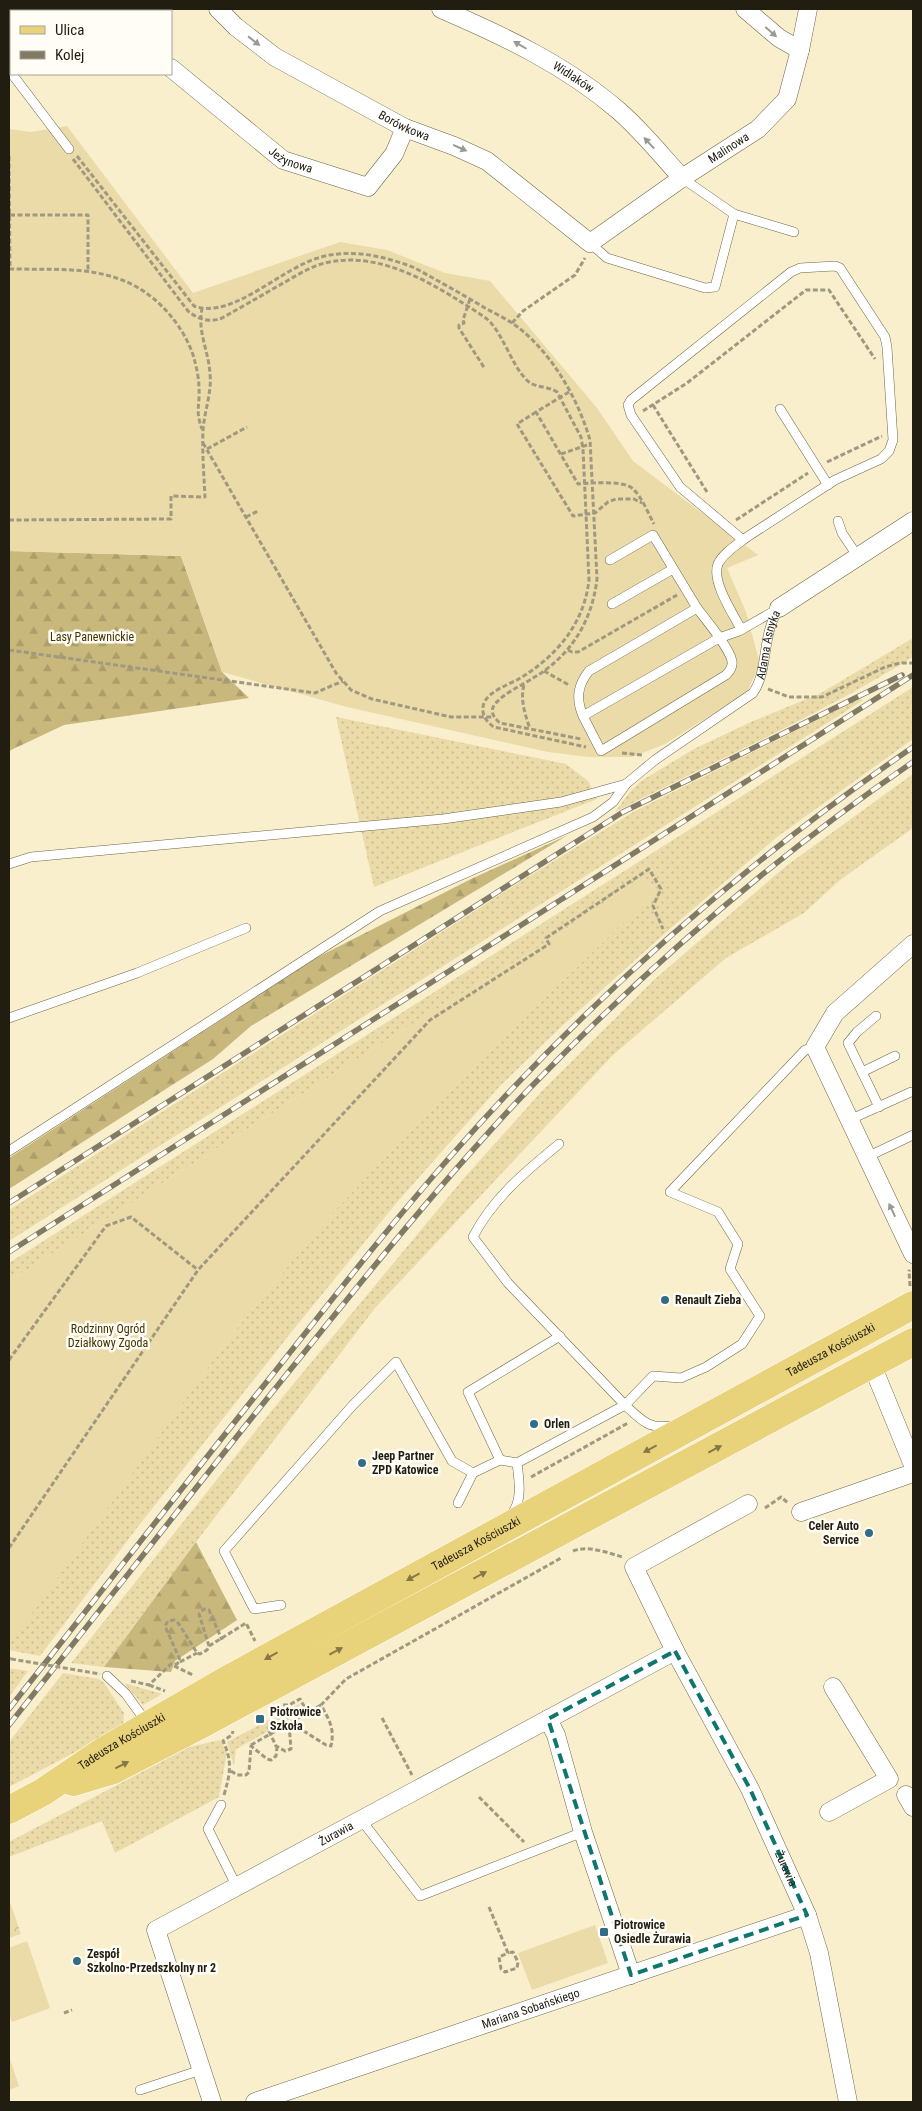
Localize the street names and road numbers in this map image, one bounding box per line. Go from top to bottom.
street label: Widłaków [550,59,597,96]
street label: Borówkowa [376,108,432,144]
street label: Malinowa [706,130,752,166]
street label: Jeżynowa [266,144,315,176]
street label: Adama Asnyka [753,608,783,681]
street label: Tadeusza Kościuszki [784,1320,877,1380]
street label: Tadeusza Kościuszki [429,1514,523,1574]
street label: Tadeusza Kościuszki [76,1710,168,1773]
street label: Żurawia [316,1818,356,1849]
street label: Żurawia [772,1848,800,1889]
street label: Mariana Sobańskiego [480,1986,581,2032]

